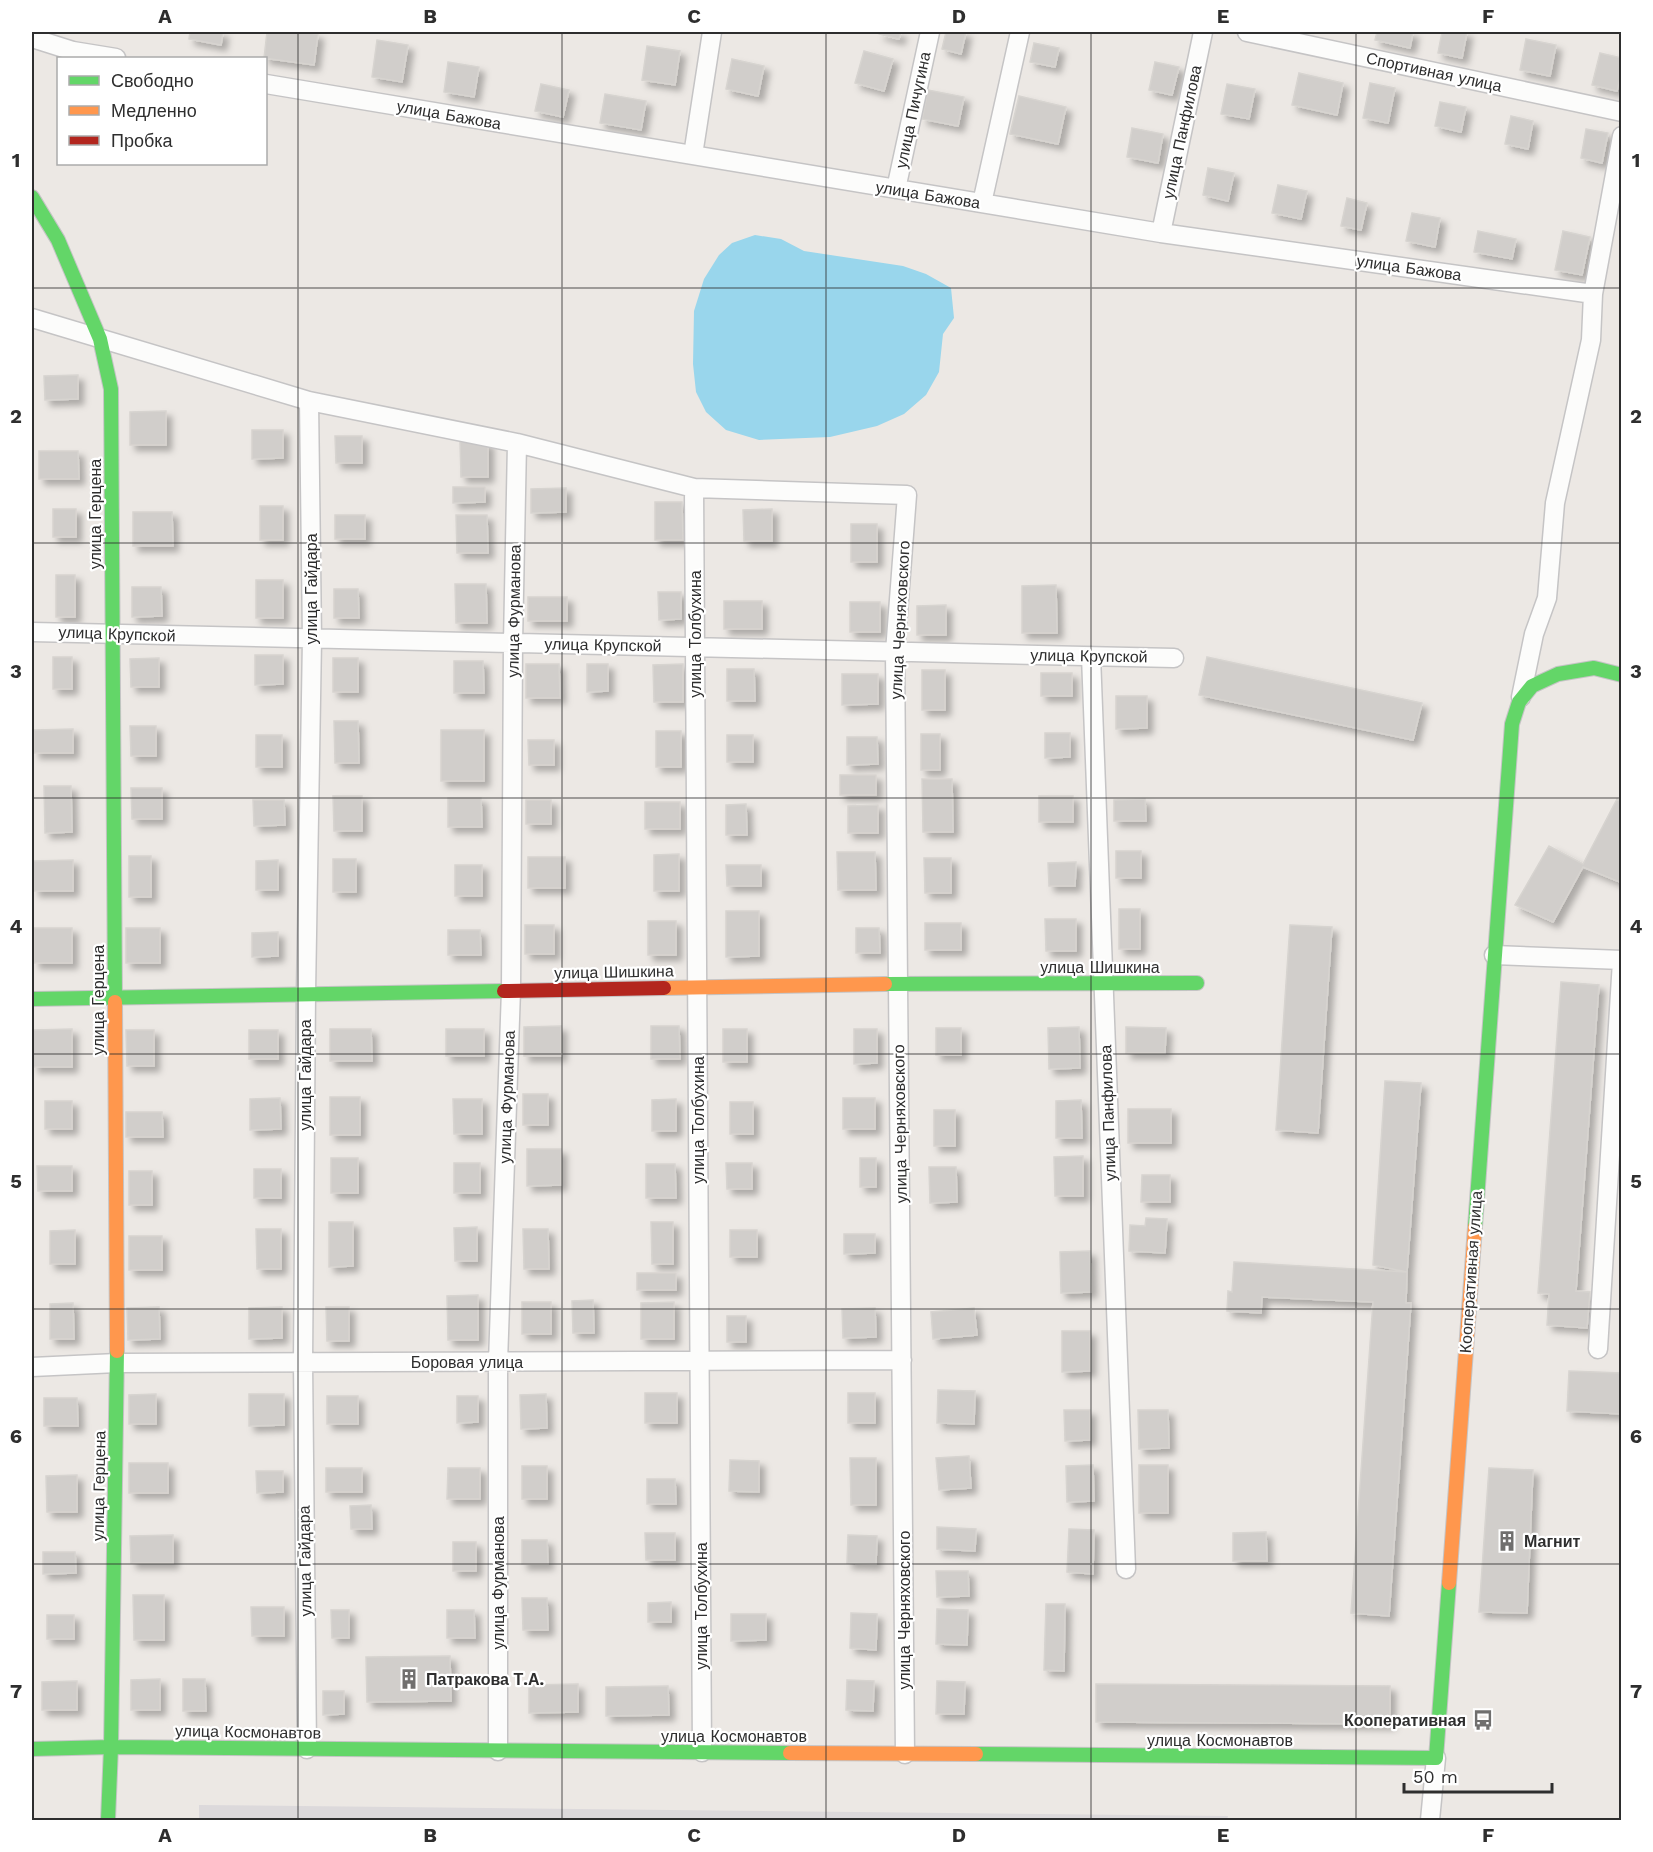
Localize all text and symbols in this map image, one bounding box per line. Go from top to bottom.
text: A [158,4,172,28]
text: B [423,4,437,28]
text: C [687,4,701,28]
text: D [952,4,966,28]
text: E [1217,4,1229,28]
text: F [1482,4,1494,28]
street label: Спортивная улица [1364,48,1504,96]
street label: улица Пичугина [891,50,935,170]
legend [57,57,267,165]
street label: улица Панфилова [1159,63,1205,201]
text: Свободно [111,70,194,91]
street label: улица Бажова [395,96,503,134]
text: Медленно [111,100,197,121]
text: Пробка [111,130,174,151]
text: 1 [12,148,20,172]
text: 1 [1632,148,1640,172]
street label: улица Бажова [874,177,982,213]
street label: улица Бажова [1355,251,1463,285]
text: 2 [10,404,22,428]
text: 2 [1630,404,1642,428]
street label: улица Герцена [86,459,105,569]
street label: улица Гайдара [302,533,321,645]
street label: улица Черняховского [886,540,914,700]
street label: улица Фурманова [503,544,525,678]
street label: улица Толбухина [686,570,705,698]
street label: улица Крупской [58,622,176,646]
street label: улица Крупской [544,634,662,656]
street label: улица Крупской [1030,645,1148,667]
text: 3 [10,659,22,683]
text: 3 [1630,659,1642,683]
text: 4 [10,914,23,938]
text: 4 [1630,914,1643,938]
street label: улица Герцена [89,945,108,1055]
street label: улица Шишкина [1040,958,1160,977]
street label: улица Шишкина [554,961,674,983]
street label: улица Гайдара [296,1019,315,1131]
street label: улица Фурманова [495,1030,519,1164]
street label: улица Черняховского [889,1044,911,1204]
street label: улица Панфилова [1096,1044,1120,1182]
street label: улица Толбухина [689,1056,708,1184]
text: 5 [10,1169,22,1193]
text: 5 [1630,1169,1642,1193]
street label: Кооперативная улица [1456,1190,1486,1354]
street label: Боровая улица [411,1353,523,1372]
text: 6 [10,1424,22,1448]
text: 6 [1630,1424,1642,1448]
street label: улица Герцена [89,1431,109,1541]
street label: улица Гайдара [295,1505,315,1617]
street label: улица Фурманова [489,1516,508,1650]
building icon: Магнит [1495,1529,1519,1553]
street label: улица Черняховского [895,1530,914,1689]
place label: Магнит [1524,1532,1581,1551]
street label: улица Толбухина [692,1542,711,1670]
building icon: Патракова Т.А. [397,1667,421,1691]
place label: Патракова Т.А. [426,1670,544,1689]
text: 7 [10,1679,22,1703]
text: 7 [1630,1679,1642,1703]
bus stop icon: Кооперативная [1471,1708,1495,1732]
place label: Кооперативная [1344,1711,1466,1730]
street label: улица Космонавтов [175,1721,321,1743]
street label: улица Космонавтов [661,1727,807,1746]
street label: улица Космонавтов [1147,1731,1293,1750]
scale bar [1404,1756,1552,1794]
text: 50 m [1413,1766,1458,1787]
text: A [158,1823,172,1847]
text: B [423,1823,437,1847]
text: C [687,1823,701,1847]
text: D [952,1823,966,1847]
text: E [1217,1823,1229,1847]
text: F [1482,1823,1494,1847]

